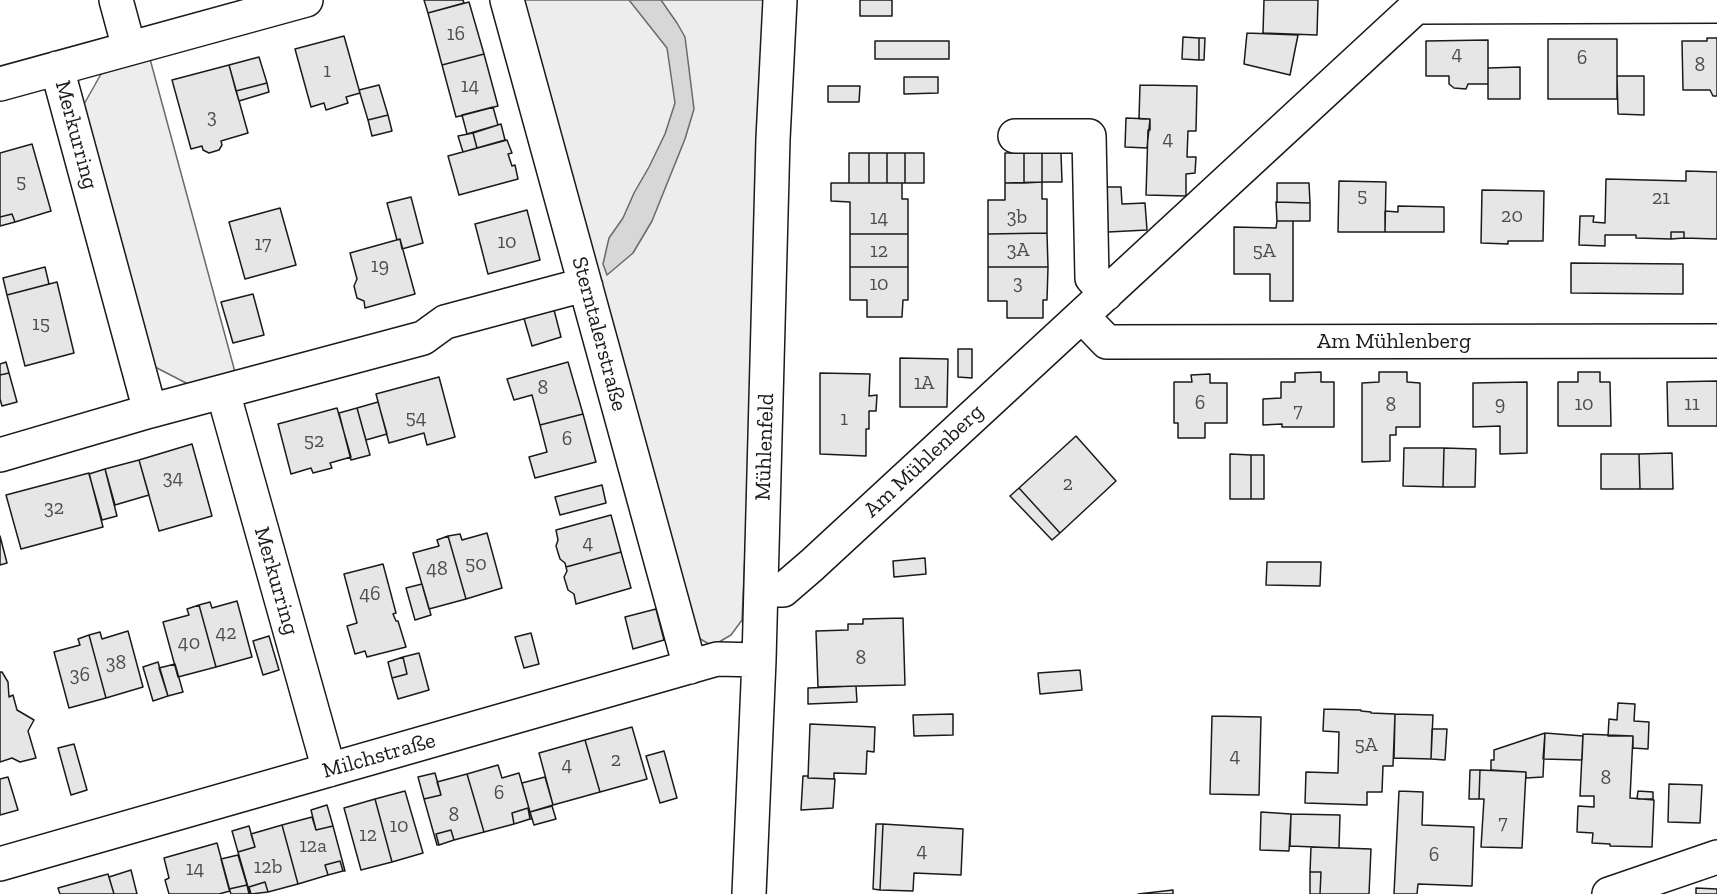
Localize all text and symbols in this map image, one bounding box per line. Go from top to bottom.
house number: 16 [447,22,465,46]
house number: 4 [1452,42,1462,66]
house number: 6 [1577,46,1587,70]
house number: 8 [1695,53,1705,77]
house number: 1 [323,59,331,83]
house number: 14 [461,74,479,98]
street label: Merkurring [49,78,103,192]
house number: 3 [207,105,217,129]
house number: 4 [1163,127,1173,151]
house number: 5 [16,170,26,194]
house number: 5 [1357,184,1367,208]
house number: 21 [1652,186,1670,210]
house number: 20 [1501,204,1523,228]
house number: 3b [1007,205,1027,229]
house number: 14 [870,206,888,230]
house number: 10 [497,230,517,254]
house number: 17 [255,232,271,256]
house number: 3A [1007,238,1029,262]
house number: 12 [870,239,888,263]
house number: 5A [1252,239,1276,263]
house number: 19 [371,254,389,278]
street label: Sterntalerstraße [566,254,632,414]
house number: 3 [1013,271,1023,295]
house number: 10 [869,272,889,296]
house number: 15 [32,312,50,336]
street label: Am Mühlenberg [1317,329,1471,355]
house number: 1A [914,371,934,395]
house number: 8 [538,376,548,400]
house number: 6 [1195,391,1205,415]
house number: 9 [1495,392,1505,416]
house number: 10 [1574,392,1594,416]
house number: 11 [1684,392,1700,416]
street label: Mühlenfeld [750,393,780,501]
house number: 8 [1386,393,1396,417]
street label: Am Mühlenberg [859,399,989,523]
house number: 7 [1293,399,1303,423]
house number: 54 [405,406,427,430]
house number: 1 [840,407,848,431]
house number: 6 [562,427,572,451]
house number: 52 [304,429,324,453]
house number: 34 [163,466,183,490]
house number: 2 [1063,472,1073,496]
house number: 32 [44,496,64,520]
street label: Merkurring [248,524,304,638]
house number: 4 [583,531,593,555]
house number: 50 [465,552,487,576]
house number: 48 [426,557,448,581]
house number: 46 [359,582,381,606]
house number: 42 [215,621,237,645]
house number: 40 [178,631,200,655]
house number: 8 [856,646,866,670]
house number: 38 [106,651,126,675]
house number: 36 [70,663,90,687]
street label: Milchstraße [319,727,439,785]
house number: 5A [1354,733,1378,757]
house number: 4 [1230,744,1240,768]
house number: 2 [611,748,621,772]
house number: 4 [562,753,572,777]
house number: 8 [1601,766,1611,790]
house number: 6 [494,781,504,805]
house number: 8 [449,803,459,827]
house number: 7 [1498,811,1508,835]
house number: 10 [389,814,409,838]
house number: 12 [359,823,377,847]
house number: 12a [299,834,327,858]
house number: 4 [917,839,927,863]
house number: 6 [1429,843,1439,867]
house number: 12b [254,855,282,879]
house number: 14 [186,857,204,881]

